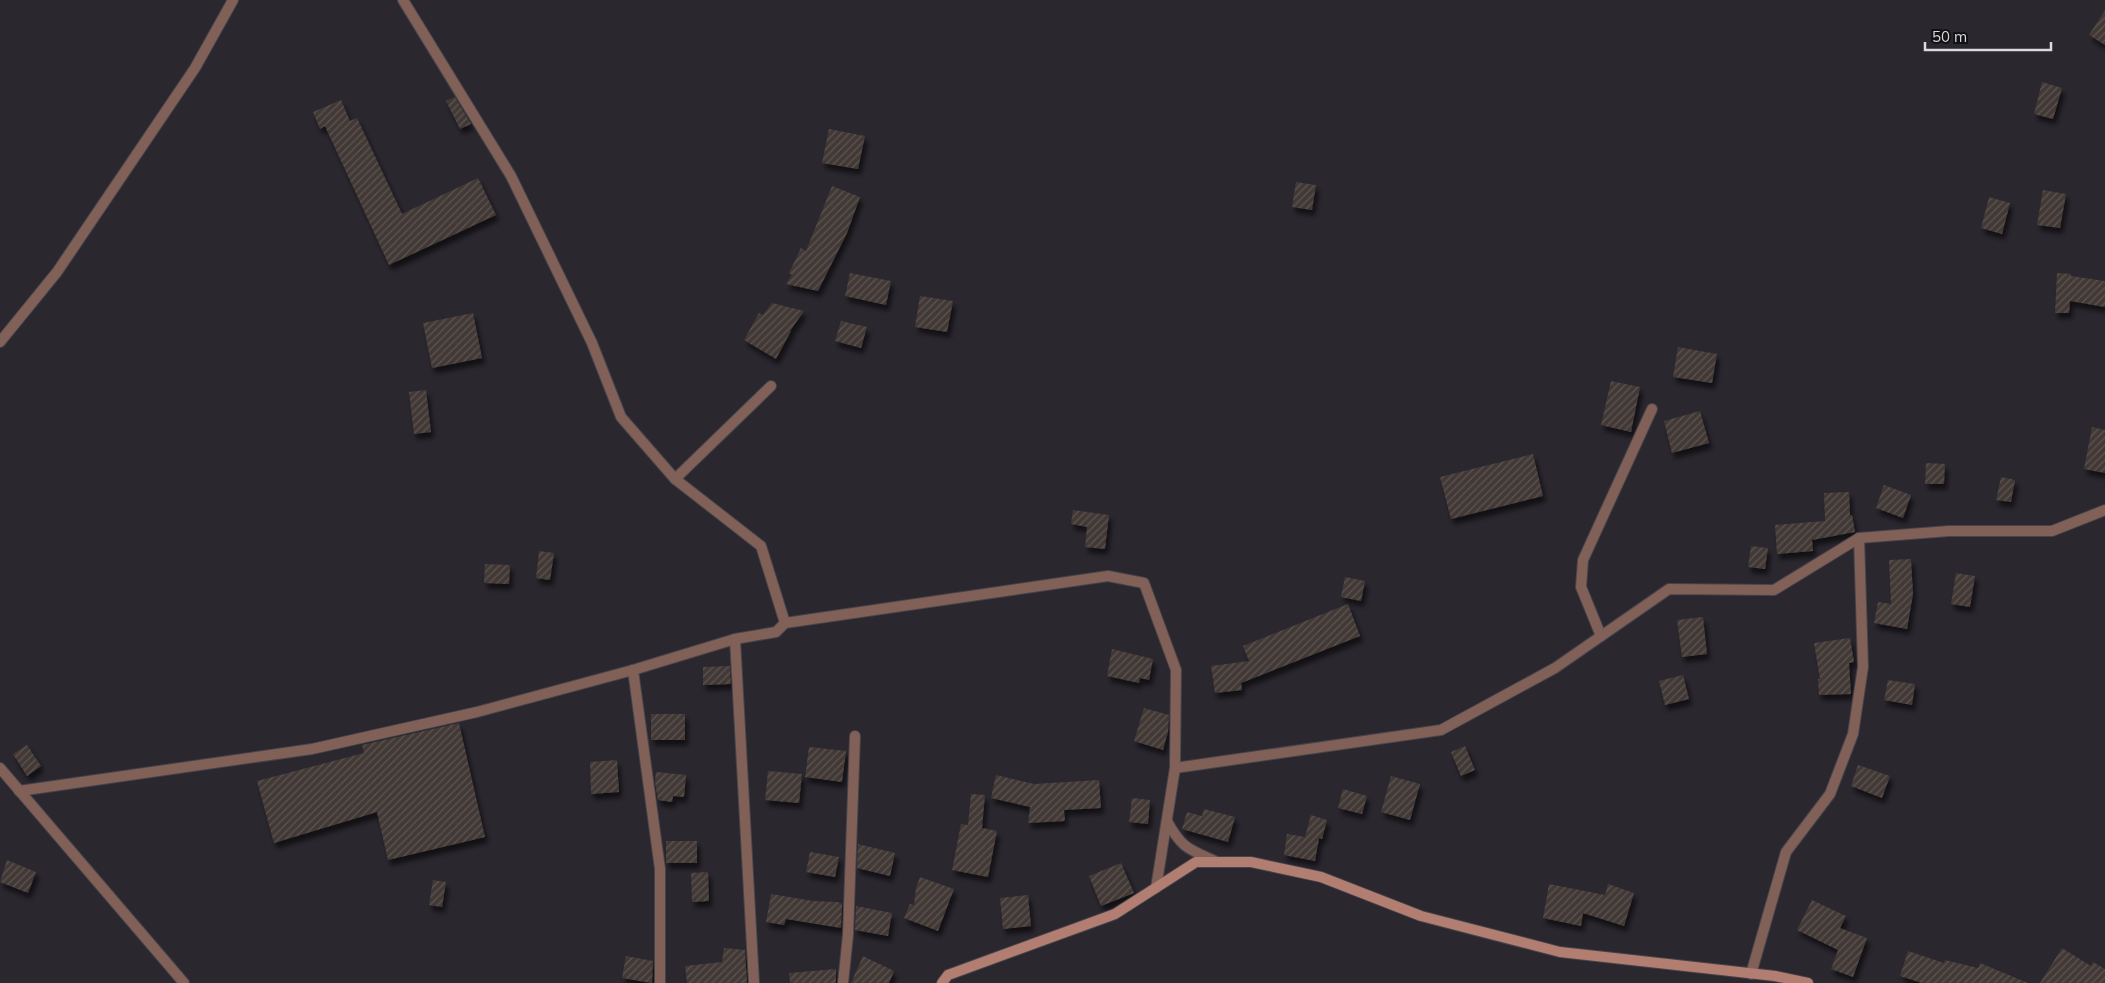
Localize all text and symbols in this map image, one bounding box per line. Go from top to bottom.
scale bar [1925,20,2051,52]
text: 50 m [1932,27,1967,46]

